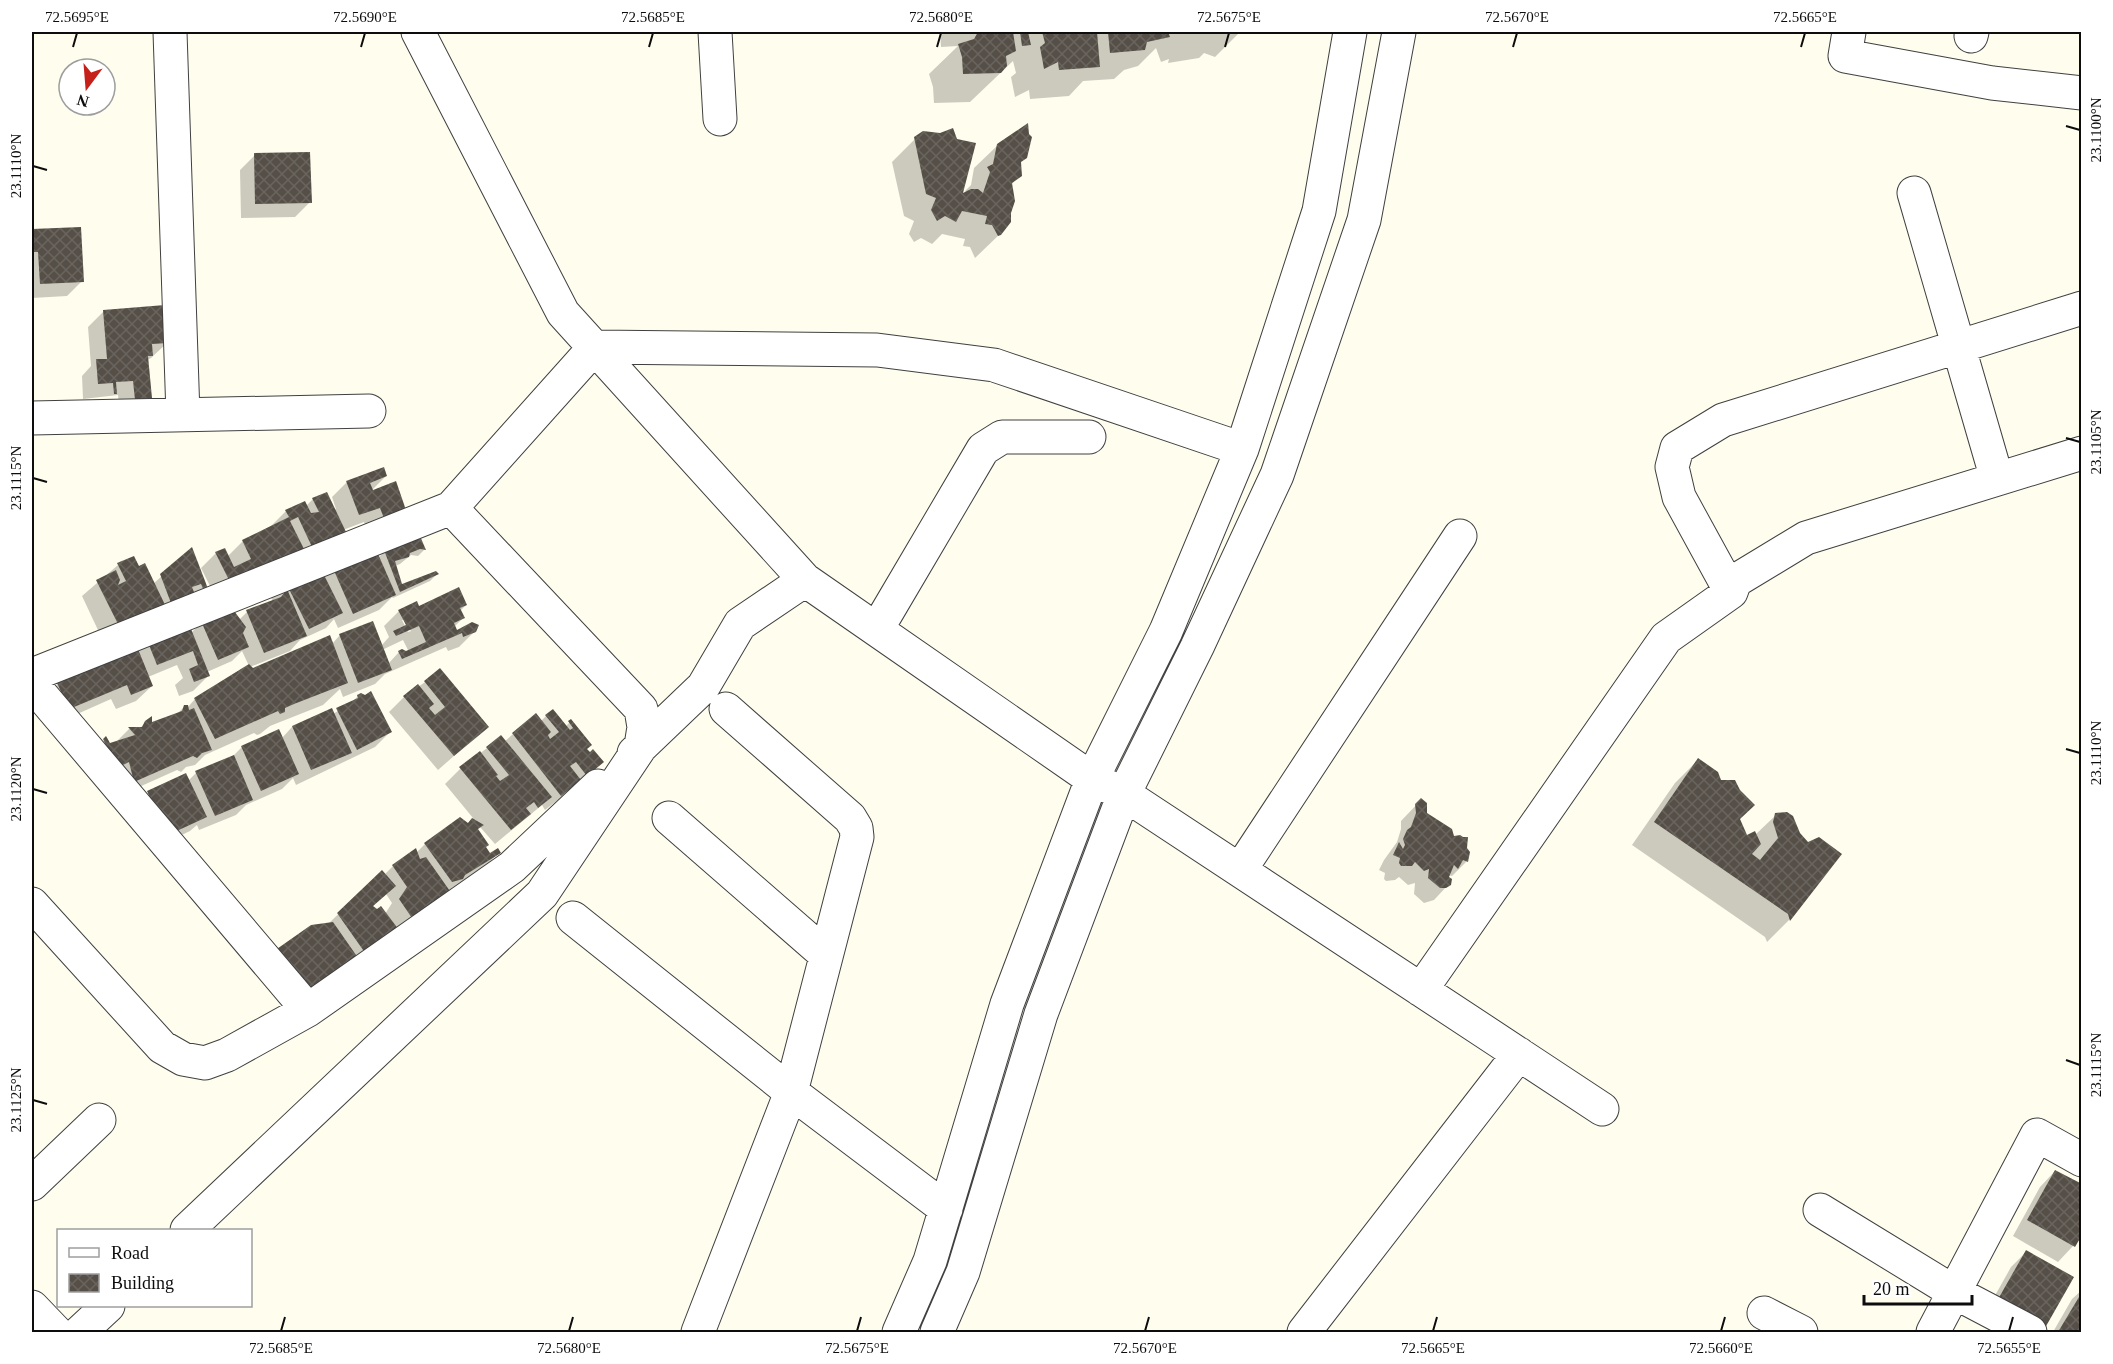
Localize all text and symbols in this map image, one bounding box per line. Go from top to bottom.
text: 72.5695°E [45,9,109,25]
text: 72.5690°E [333,9,397,25]
text: 72.5685°E [621,9,685,25]
text: 72.5680°E [909,9,973,25]
text: 72.5675°E [1197,9,1261,25]
text: 72.5670°E [1485,9,1549,25]
text: 72.5665°E [1773,9,1837,25]
north arrow [57,57,117,117]
text: N [75,91,91,111]
text: 23.1100°N [2088,97,2104,163]
text: 23.1110°N [8,134,24,198]
text: 23.1105°N [2088,409,2104,475]
text: 23.1115°N [8,446,24,510]
text: 23.1110°N [2088,721,2104,785]
text: 23.1120°N [8,756,24,822]
text: 23.1115°N [2088,1033,2104,1097]
text: 23.1125°N [8,1067,24,1133]
legend [57,1229,252,1307]
text: Road [111,1243,149,1263]
scale bar [1864,1268,1972,1306]
text: Building [111,1273,174,1293]
text: 20 m [1873,1279,1910,1299]
text: 72.5685°E [249,1340,313,1356]
text: 72.5680°E [537,1340,601,1356]
text: 72.5675°E [825,1340,889,1356]
text: 72.5670°E [1113,1340,1177,1356]
text: 72.5665°E [1401,1340,1465,1356]
text: 72.5660°E [1689,1340,1753,1356]
text: 72.5655°E [1977,1340,2041,1356]

